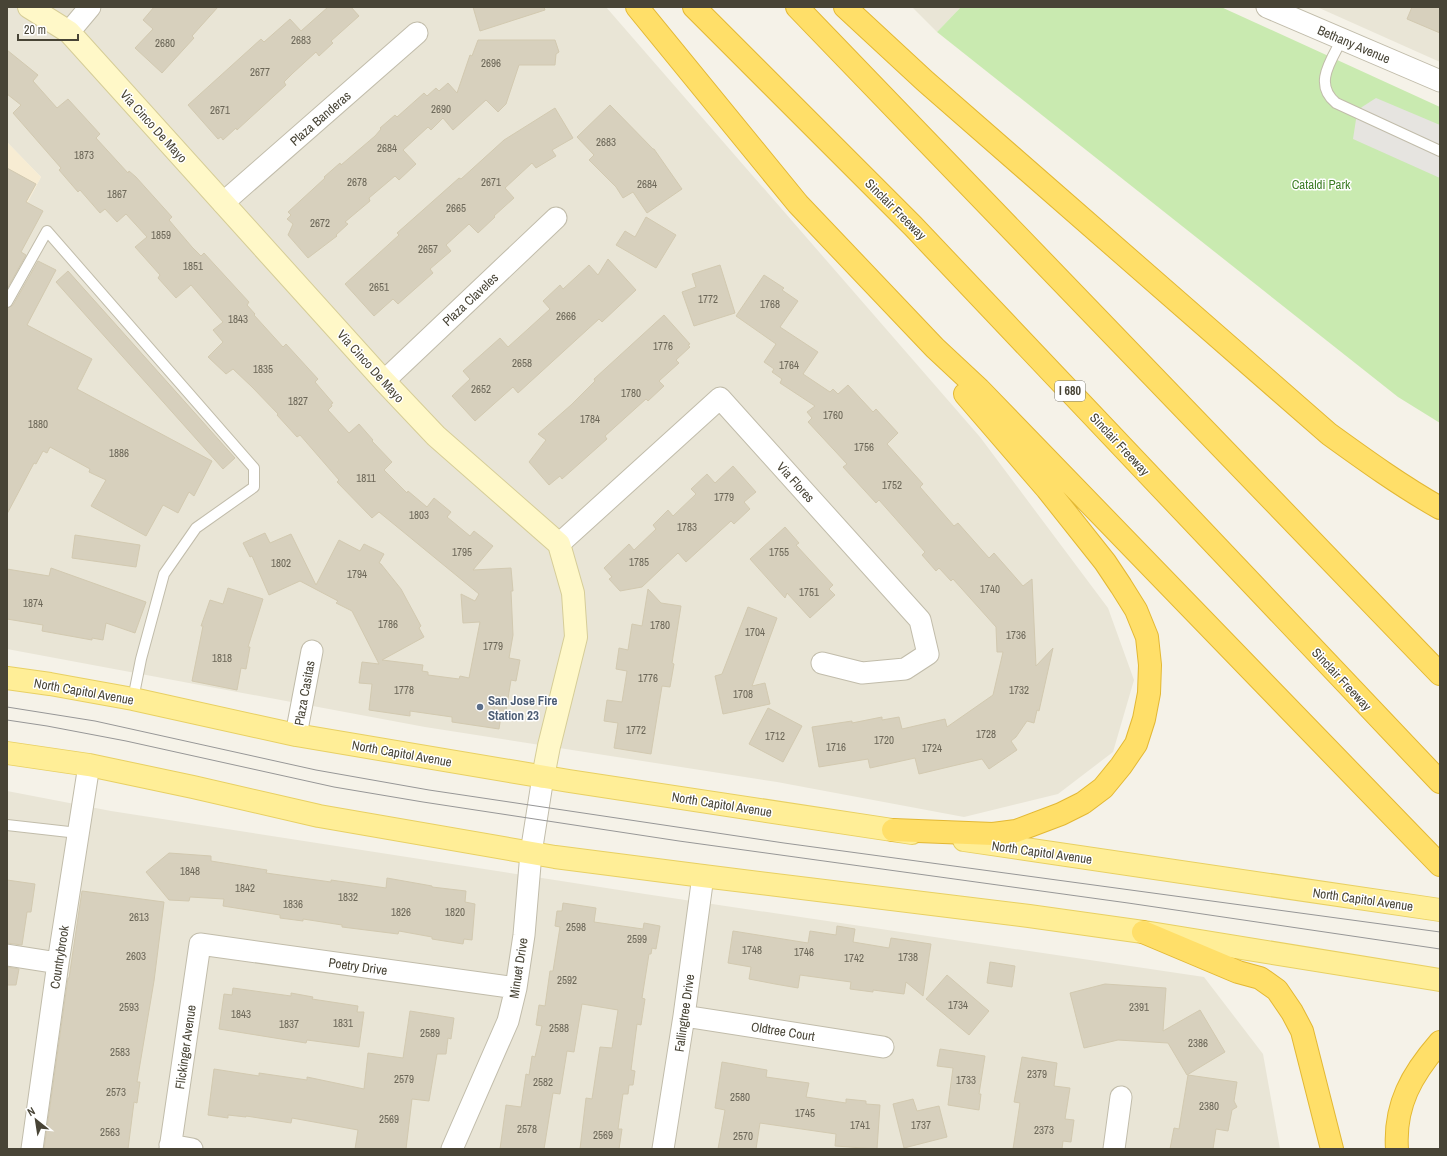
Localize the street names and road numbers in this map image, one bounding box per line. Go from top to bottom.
street label: Bethany Avenue [1315,22,1393,67]
street label: Via Cinco De Mayo [116,86,191,166]
street label: Plaza Banderas [286,87,354,149]
street label: Sinclair Freeway [861,175,930,244]
street label: Plaza Claveles [439,269,502,330]
street label: Via Cinco De Mayo [333,326,408,406]
road number: I 680 [1055,381,1085,401]
street label: Sinclair Freeway [1086,409,1154,480]
street label: Via Flores [773,459,818,506]
street label: Sinclair Freeway [1308,644,1376,715]
street label: Plaza Casitas [290,659,319,727]
street label: North Capitol Avenue [33,674,135,709]
street label: North Capitol Avenue [351,736,453,771]
street label: North Capitol Avenue [671,788,773,821]
street label: North Capitol Avenue [991,837,1093,868]
street label: North Capitol Avenue [1312,884,1414,915]
street label: Countrybrook [46,923,73,990]
street label: Minuet Drive [505,937,532,1000]
street label: Poetry Drive [327,954,389,979]
street label: Fallingtree Drive [671,973,698,1053]
street label: Flickinger Avenue [171,1004,200,1090]
street label: Oldtree Court [750,1018,816,1045]

